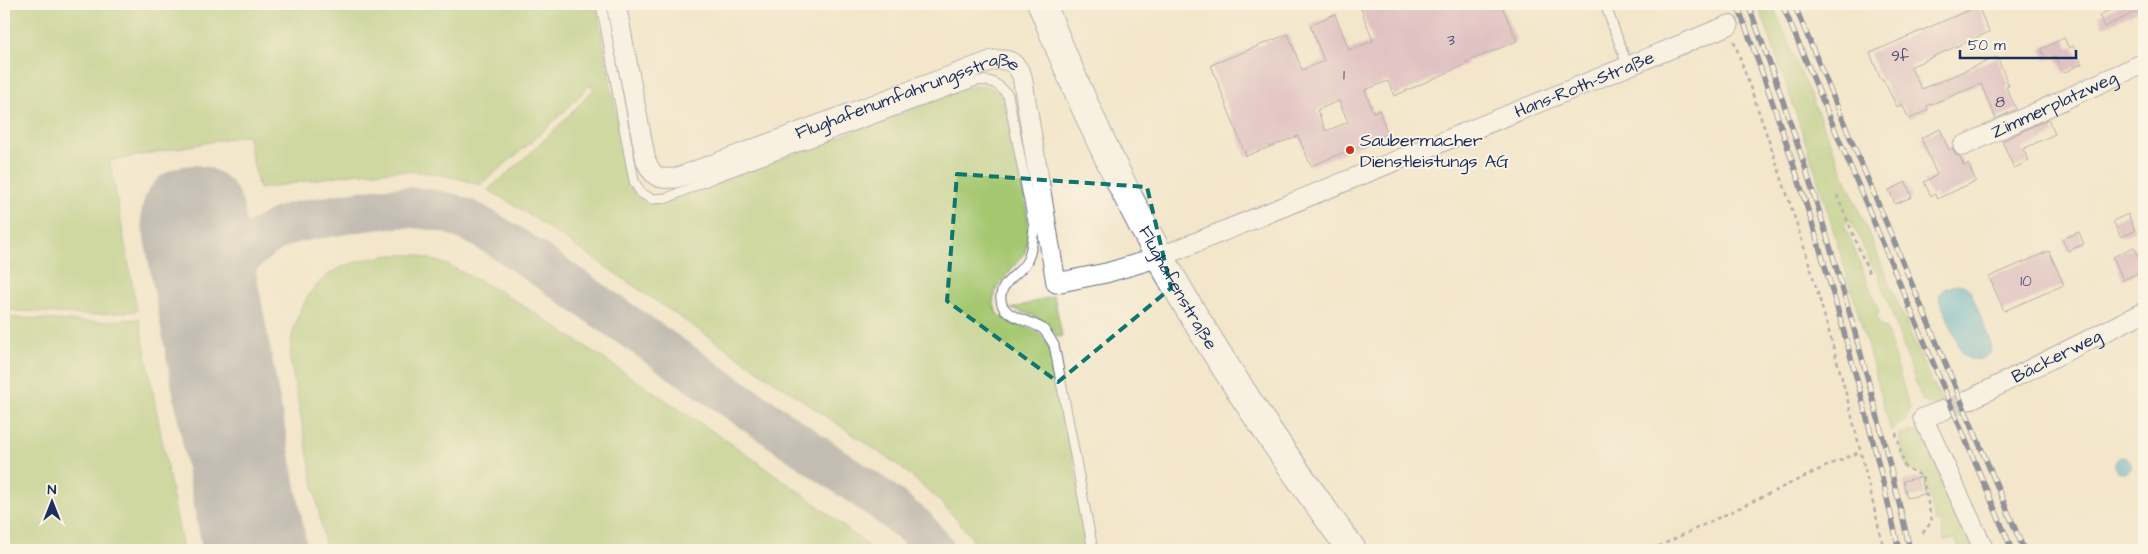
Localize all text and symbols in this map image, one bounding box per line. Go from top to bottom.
scale bar [1960,28,2077,60]
house number: 3 [1447,30,1455,51]
text: 50 m [1968,35,2006,56]
street label: Hans-Roth-Straße [1510,44,1658,124]
house number: 9f [1891,46,1909,67]
street label: Flughafenumfahrungsstraße [792,47,1027,145]
house number: 1 [1343,65,1345,86]
street label: Zimmerplatzweg [1987,65,2122,144]
house number: 8 [1995,92,2005,113]
place label: Saubermacher Dienstleistungs AG [1360,128,1509,175]
marker: Saubermacher Dienstleistungs AG [1344,144,1356,156]
street label: Flughafenstraße [1133,221,1224,355]
house number: 10 [2020,271,2032,292]
street label: Bäckerweg [2007,323,2106,389]
north arrow [28,476,78,526]
text: N [48,480,57,500]

